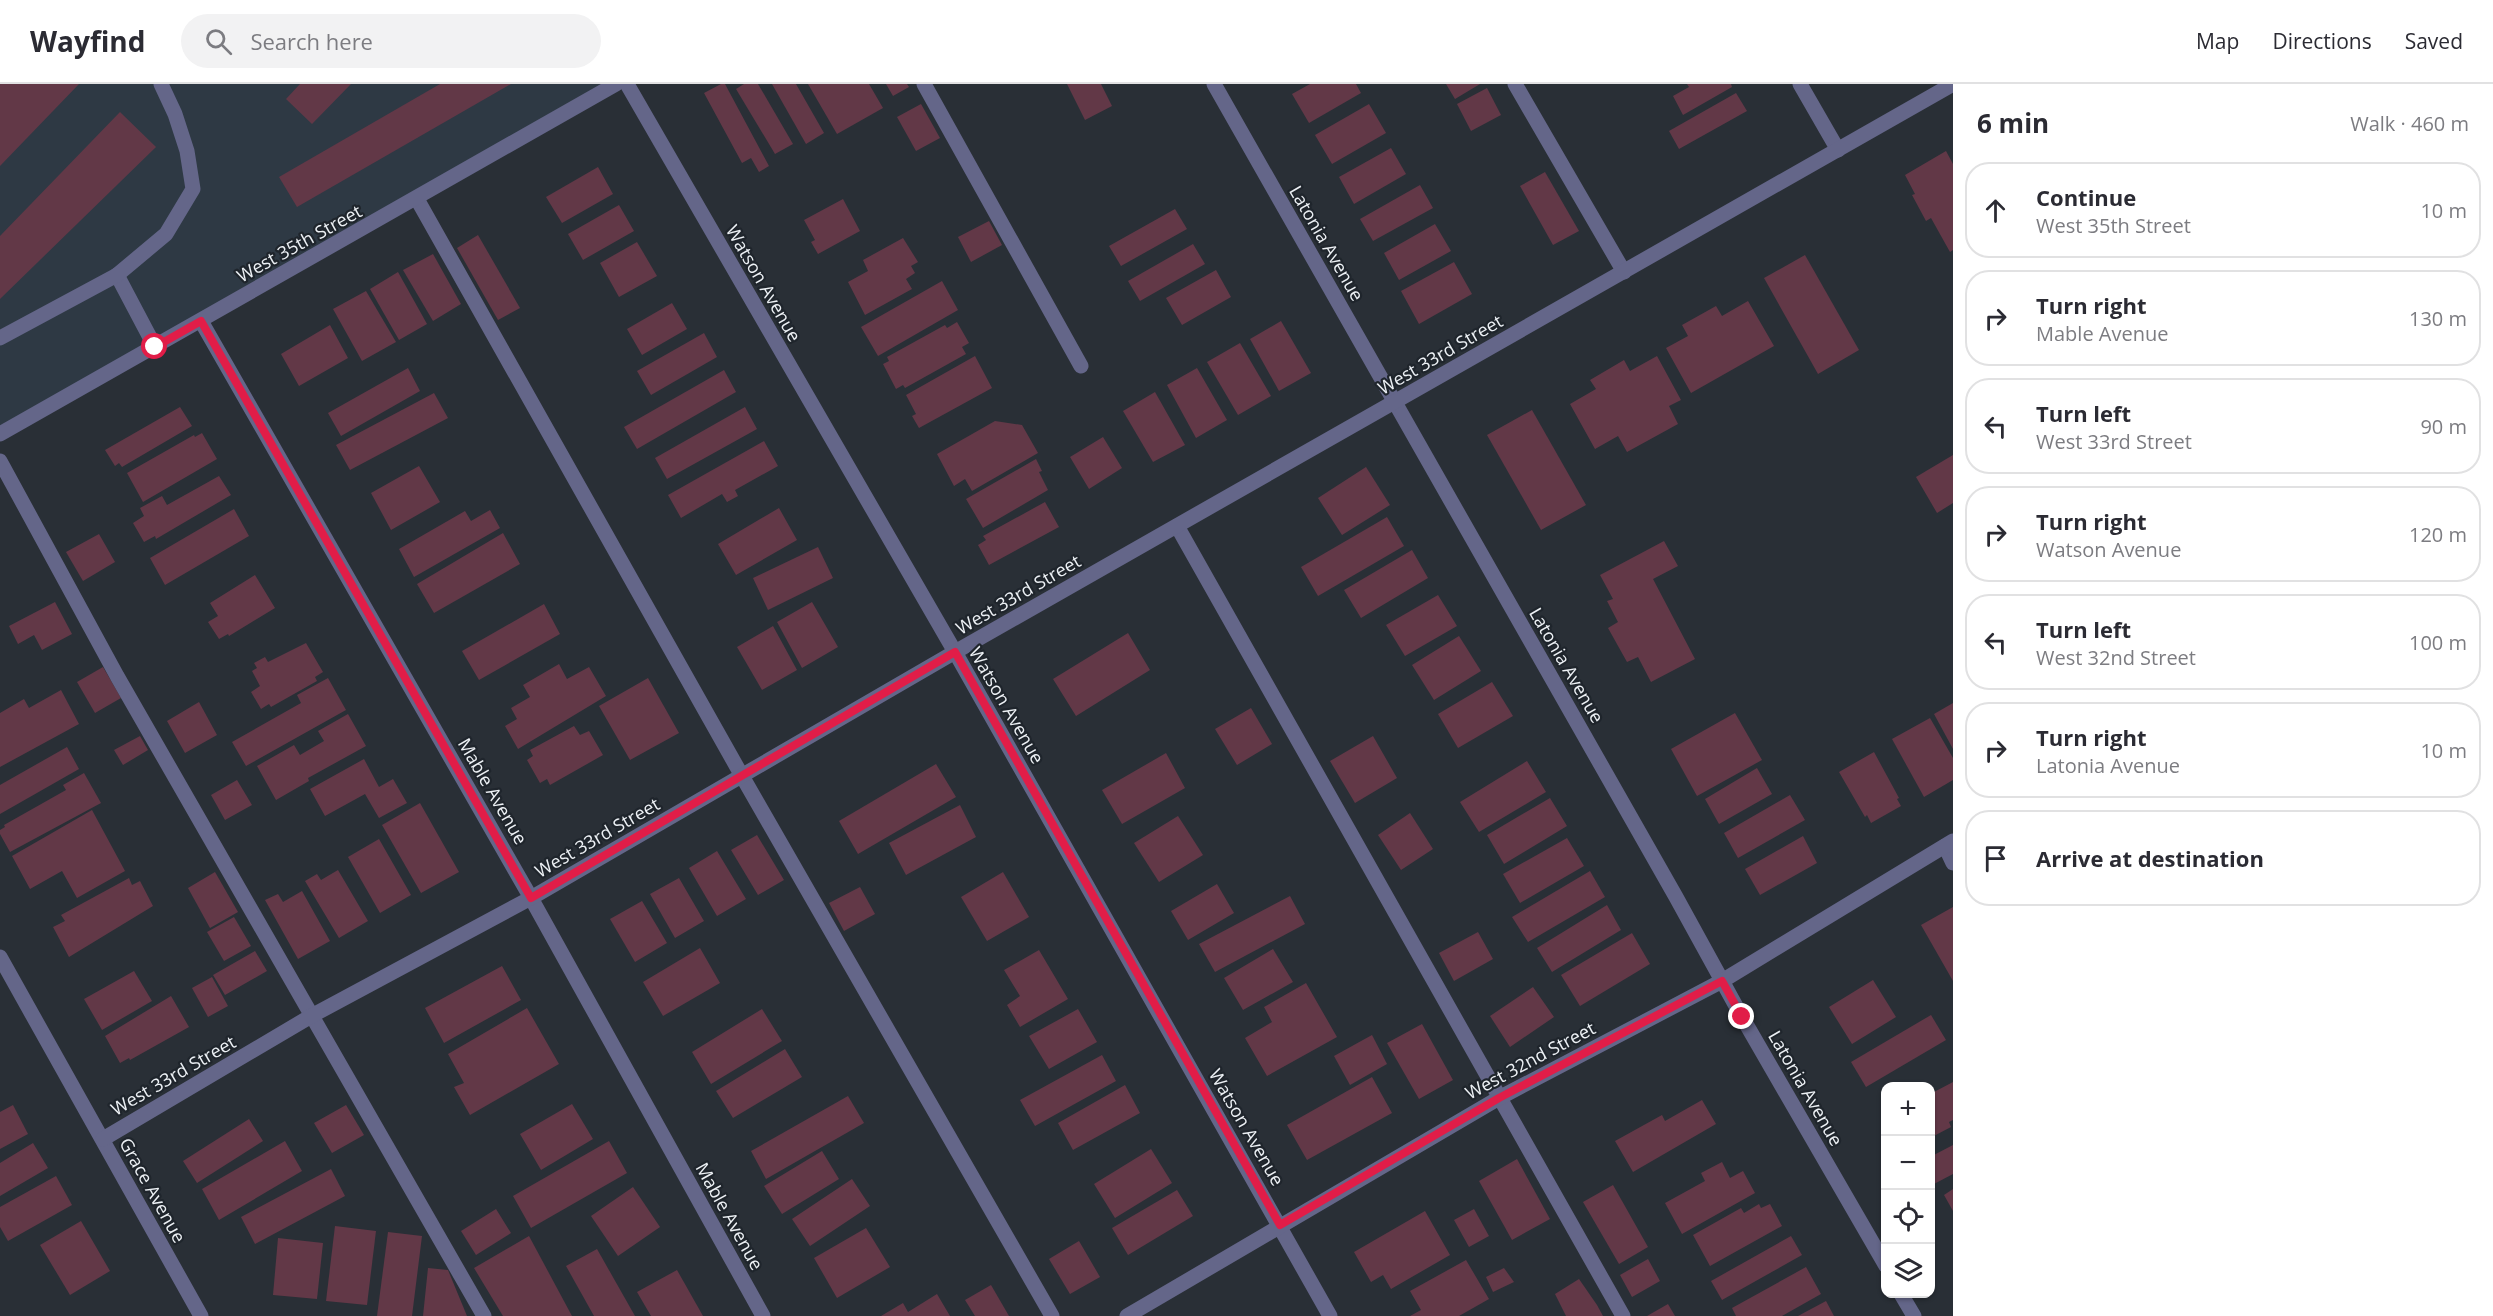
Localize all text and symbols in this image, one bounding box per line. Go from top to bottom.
search box [181,14,601,68]
text: Wayfind [30,22,145,60]
icon: search [202,25,235,58]
text: Search here [250,26,373,56]
text: Map [2196,27,2239,55]
text: Directions [2272,27,2372,55]
text: Saved [2405,27,2463,55]
text: 6 min [1977,105,2049,141]
text: Walk · 460 m [2350,110,2469,137]
street label: Latonia Avenue [1284,181,1370,305]
text: Continue [2036,182,2136,212]
icon: ahead [1979,194,2012,227]
text: 10 m [2420,197,2467,224]
street label: West 35th Street [232,199,366,287]
text: West 35th Street [2036,212,2191,239]
street label: Watson Avenue [721,220,807,346]
text: Turn right [2036,290,2147,320]
icon: right [1979,302,2012,335]
text: 130 m [2409,305,2467,332]
street label: West 33rd Street [1373,309,1507,399]
text: Mable Avenue [2036,320,2168,347]
route start [141,333,167,359]
text: Turn left [2036,398,2131,428]
icon: left [1979,410,2012,443]
text: 90 m [2420,413,2467,440]
text: West 33rd Street [2036,428,2192,455]
text: Turn right [2036,506,2147,536]
icon: right [1979,518,2012,551]
text: 120 m [2409,521,2467,548]
text: Watson Avenue [2036,536,2181,563]
street label: West 33rd Street [951,549,1085,639]
street label: Latonia Avenue [1524,603,1610,727]
text: Turn left [2036,614,2131,644]
icon: left [1979,626,2012,659]
text: 100 m [2409,629,2467,656]
street label: Watson Avenue [964,642,1050,768]
text: West 32nd Street [2036,644,2196,671]
text: Turn right [2036,722,2147,752]
street label: Mable Avenue [453,733,533,849]
icon: right [1979,734,2012,767]
text: 10 m [2420,737,2467,764]
text: Latonia Avenue [2036,752,2180,779]
street label: West 33rd Street [530,792,664,882]
icon: arrive [1979,842,2012,875]
text: Arrive at destination [2036,843,2264,873]
route end [1728,1003,1754,1029]
street label: West 32nd Street [1461,1016,1599,1104]
street label: Latonia Avenue [1763,1026,1849,1150]
street label: West 33rd Street [106,1030,240,1120]
street label: Watson Avenue [1204,1064,1290,1190]
map controls [1881,1082,1935,1298]
button: + [1881,1082,1935,1136]
street label: Grace Avenue [114,1133,192,1247]
button: − [1881,1136,1935,1190]
street label: Mable Avenue [691,1158,769,1274]
button: locate [1881,1190,1935,1244]
button: layers [1881,1244,1935,1298]

